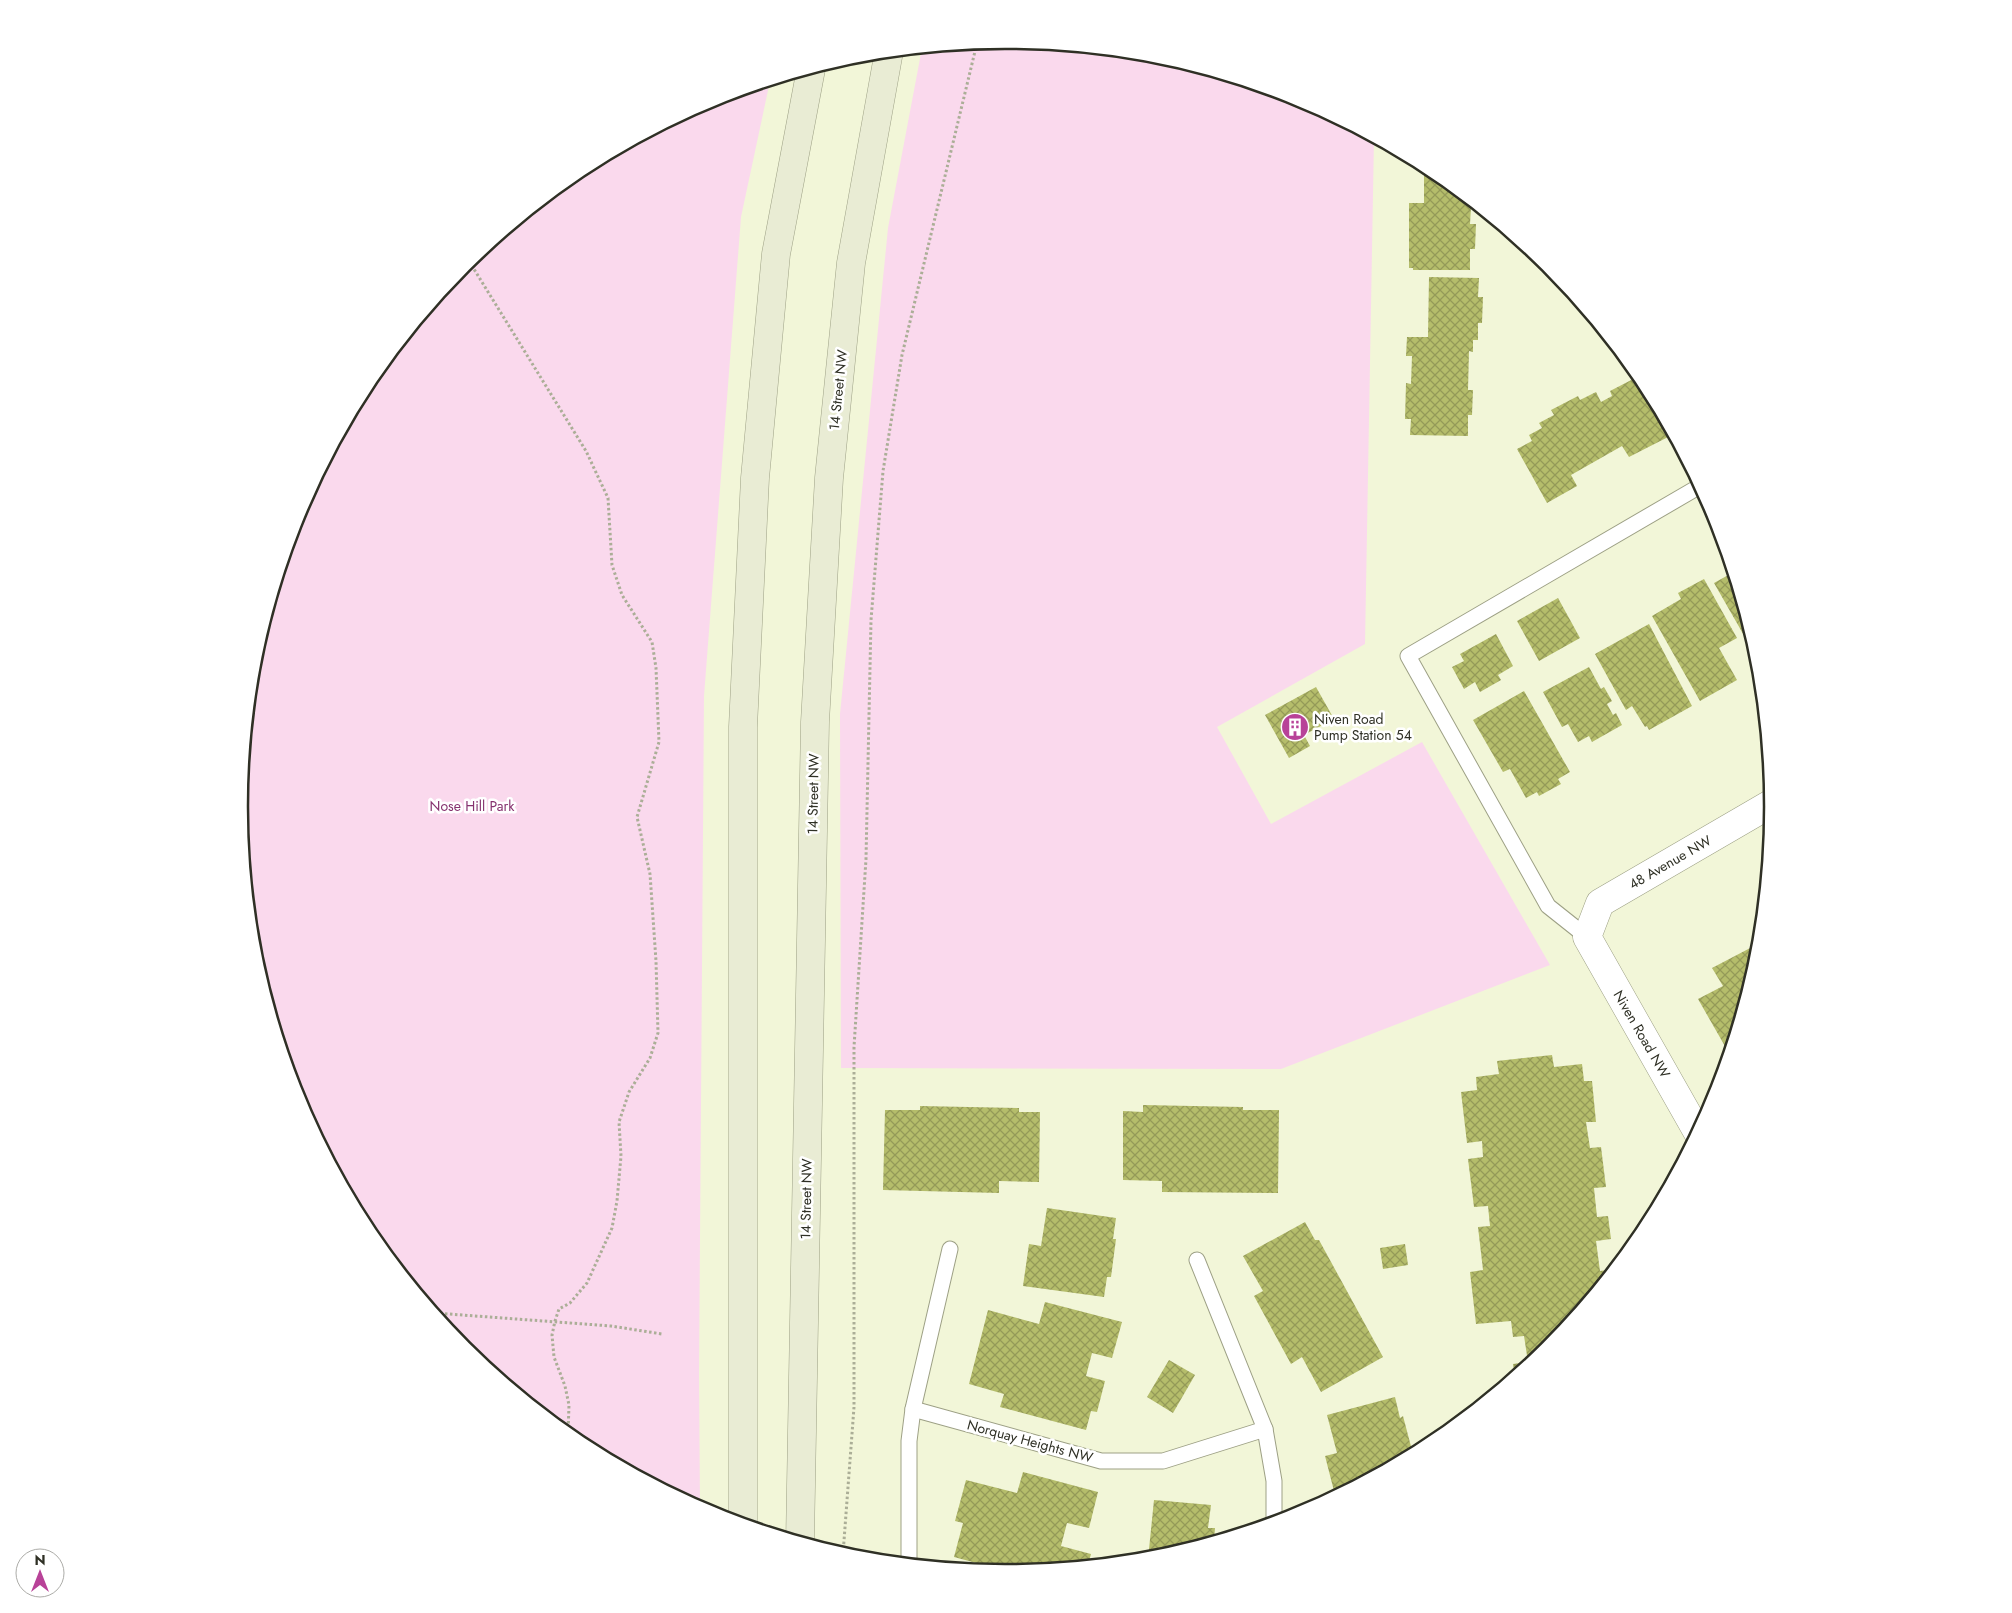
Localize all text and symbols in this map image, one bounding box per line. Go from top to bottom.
street label: 14 Street NW [824,349,852,431]
place label: Niven Road Pump Station 54 [1314,709,1412,745]
building icon: Niven Road Pump Station 54 [1280,712,1310,742]
street label: 14 Street NW [802,753,824,835]
park label: Nose Hill Park [430,796,515,816]
street label: 48 Avenue NW [1625,830,1715,894]
street label: Niven Road NW [1609,986,1675,1082]
street label: 14 Street NW [795,1158,817,1240]
street label: Norquay Heights NW [965,1415,1095,1467]
north arrow [15,1548,65,1598]
text: N [34,1550,46,1570]

